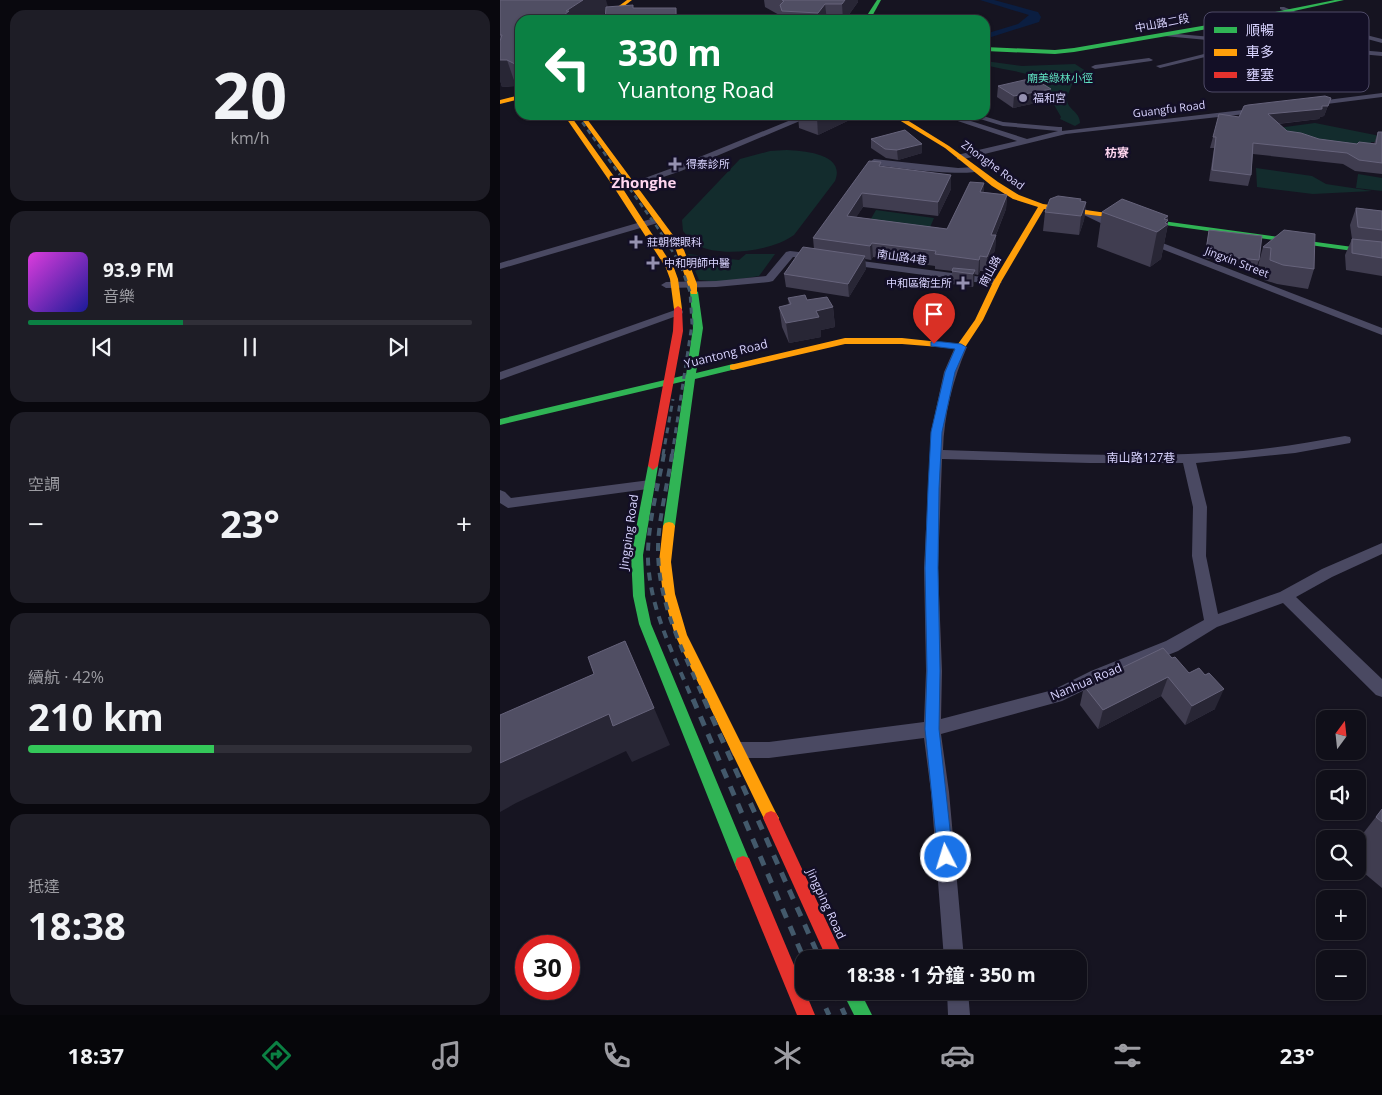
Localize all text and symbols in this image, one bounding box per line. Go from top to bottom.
street label: 中山路二段 [1133,10,1190,35]
legend [1204,12,1369,92]
text: 順暢 [1246,20,1274,39]
text: 330 m [618,29,722,76]
icon: left [535,35,600,100]
text: 車多 [1246,42,1274,61]
text: 20 [213,50,287,138]
text: 壅塞 [1246,65,1274,84]
park label: 廟美綠林小徑 [1027,70,1093,85]
text: Yuantong Road [618,74,774,104]
place label: 福和宮 [1033,90,1066,105]
marker: 福和宮 [1017,92,1029,104]
street label: Guangfu Road [1132,97,1206,120]
text: km/h [231,127,269,149]
street label: Zhonghe Road [959,137,1028,193]
district label: 枋寮 [1105,144,1129,161]
place label: 得泰診所 [686,156,730,171]
marker: 得泰診所 [668,157,682,171]
district label: Zhonghe [612,172,677,192]
place label: 莊朝傑眼科 [647,234,702,249]
marker: 莊朝傑眼科 [629,235,643,249]
street label: Jingxin Street [1202,242,1271,281]
street label: 南山路4巷 [876,246,928,267]
street label: 南山路 [975,253,1004,289]
place label: 中和明師中醫 [664,255,730,270]
marker: 中和明師中醫 [646,256,660,270]
text: 93.9 FM [103,257,174,283]
place label: 中和區衛生所 [886,275,952,290]
marker: 中和區衛生所 [956,276,970,290]
text: 音樂 [103,285,135,307]
pin [913,293,955,344]
icon: arrive [920,300,948,328]
icon: previous [88,333,116,361]
icon: pause [236,333,264,361]
icon: next [384,333,412,361]
street label: Yuantong Road [682,335,769,372]
street label: 南山路127巷 [1107,449,1175,466]
text: 空調 [28,473,60,495]
street label: Jingping Road [615,493,642,572]
text: 23° [220,497,280,549]
text: − [28,504,44,542]
text: + [456,504,472,542]
street label: Nanhua Road [1047,659,1124,704]
text: 續航 · 42% [28,666,104,688]
text: 210 km [28,690,164,742]
north arrow [1316,710,1366,760]
map controls [1316,710,1366,1000]
button: sound [1316,770,1366,820]
position arrow [919,830,971,882]
button: search [1316,830,1366,880]
street label: Jingping Road [802,865,850,942]
text: 抵達 [28,875,60,897]
button: + [1316,890,1366,940]
text: 18:38 [28,899,126,951]
speed limit sign: 30 [515,935,580,1000]
button: − [1316,950,1366,1000]
text: 18:38 · 1 分鐘 · 350 m [846,962,1036,988]
icon: directions [259,1038,294,1073]
icon: music [429,1038,464,1073]
icon: phone [599,1038,634,1073]
icon: climate [770,1038,805,1073]
icon: car [940,1038,975,1073]
icon: filters [1110,1038,1145,1073]
text: 18:37 [68,1040,124,1070]
text: 23° [1280,1040,1314,1070]

